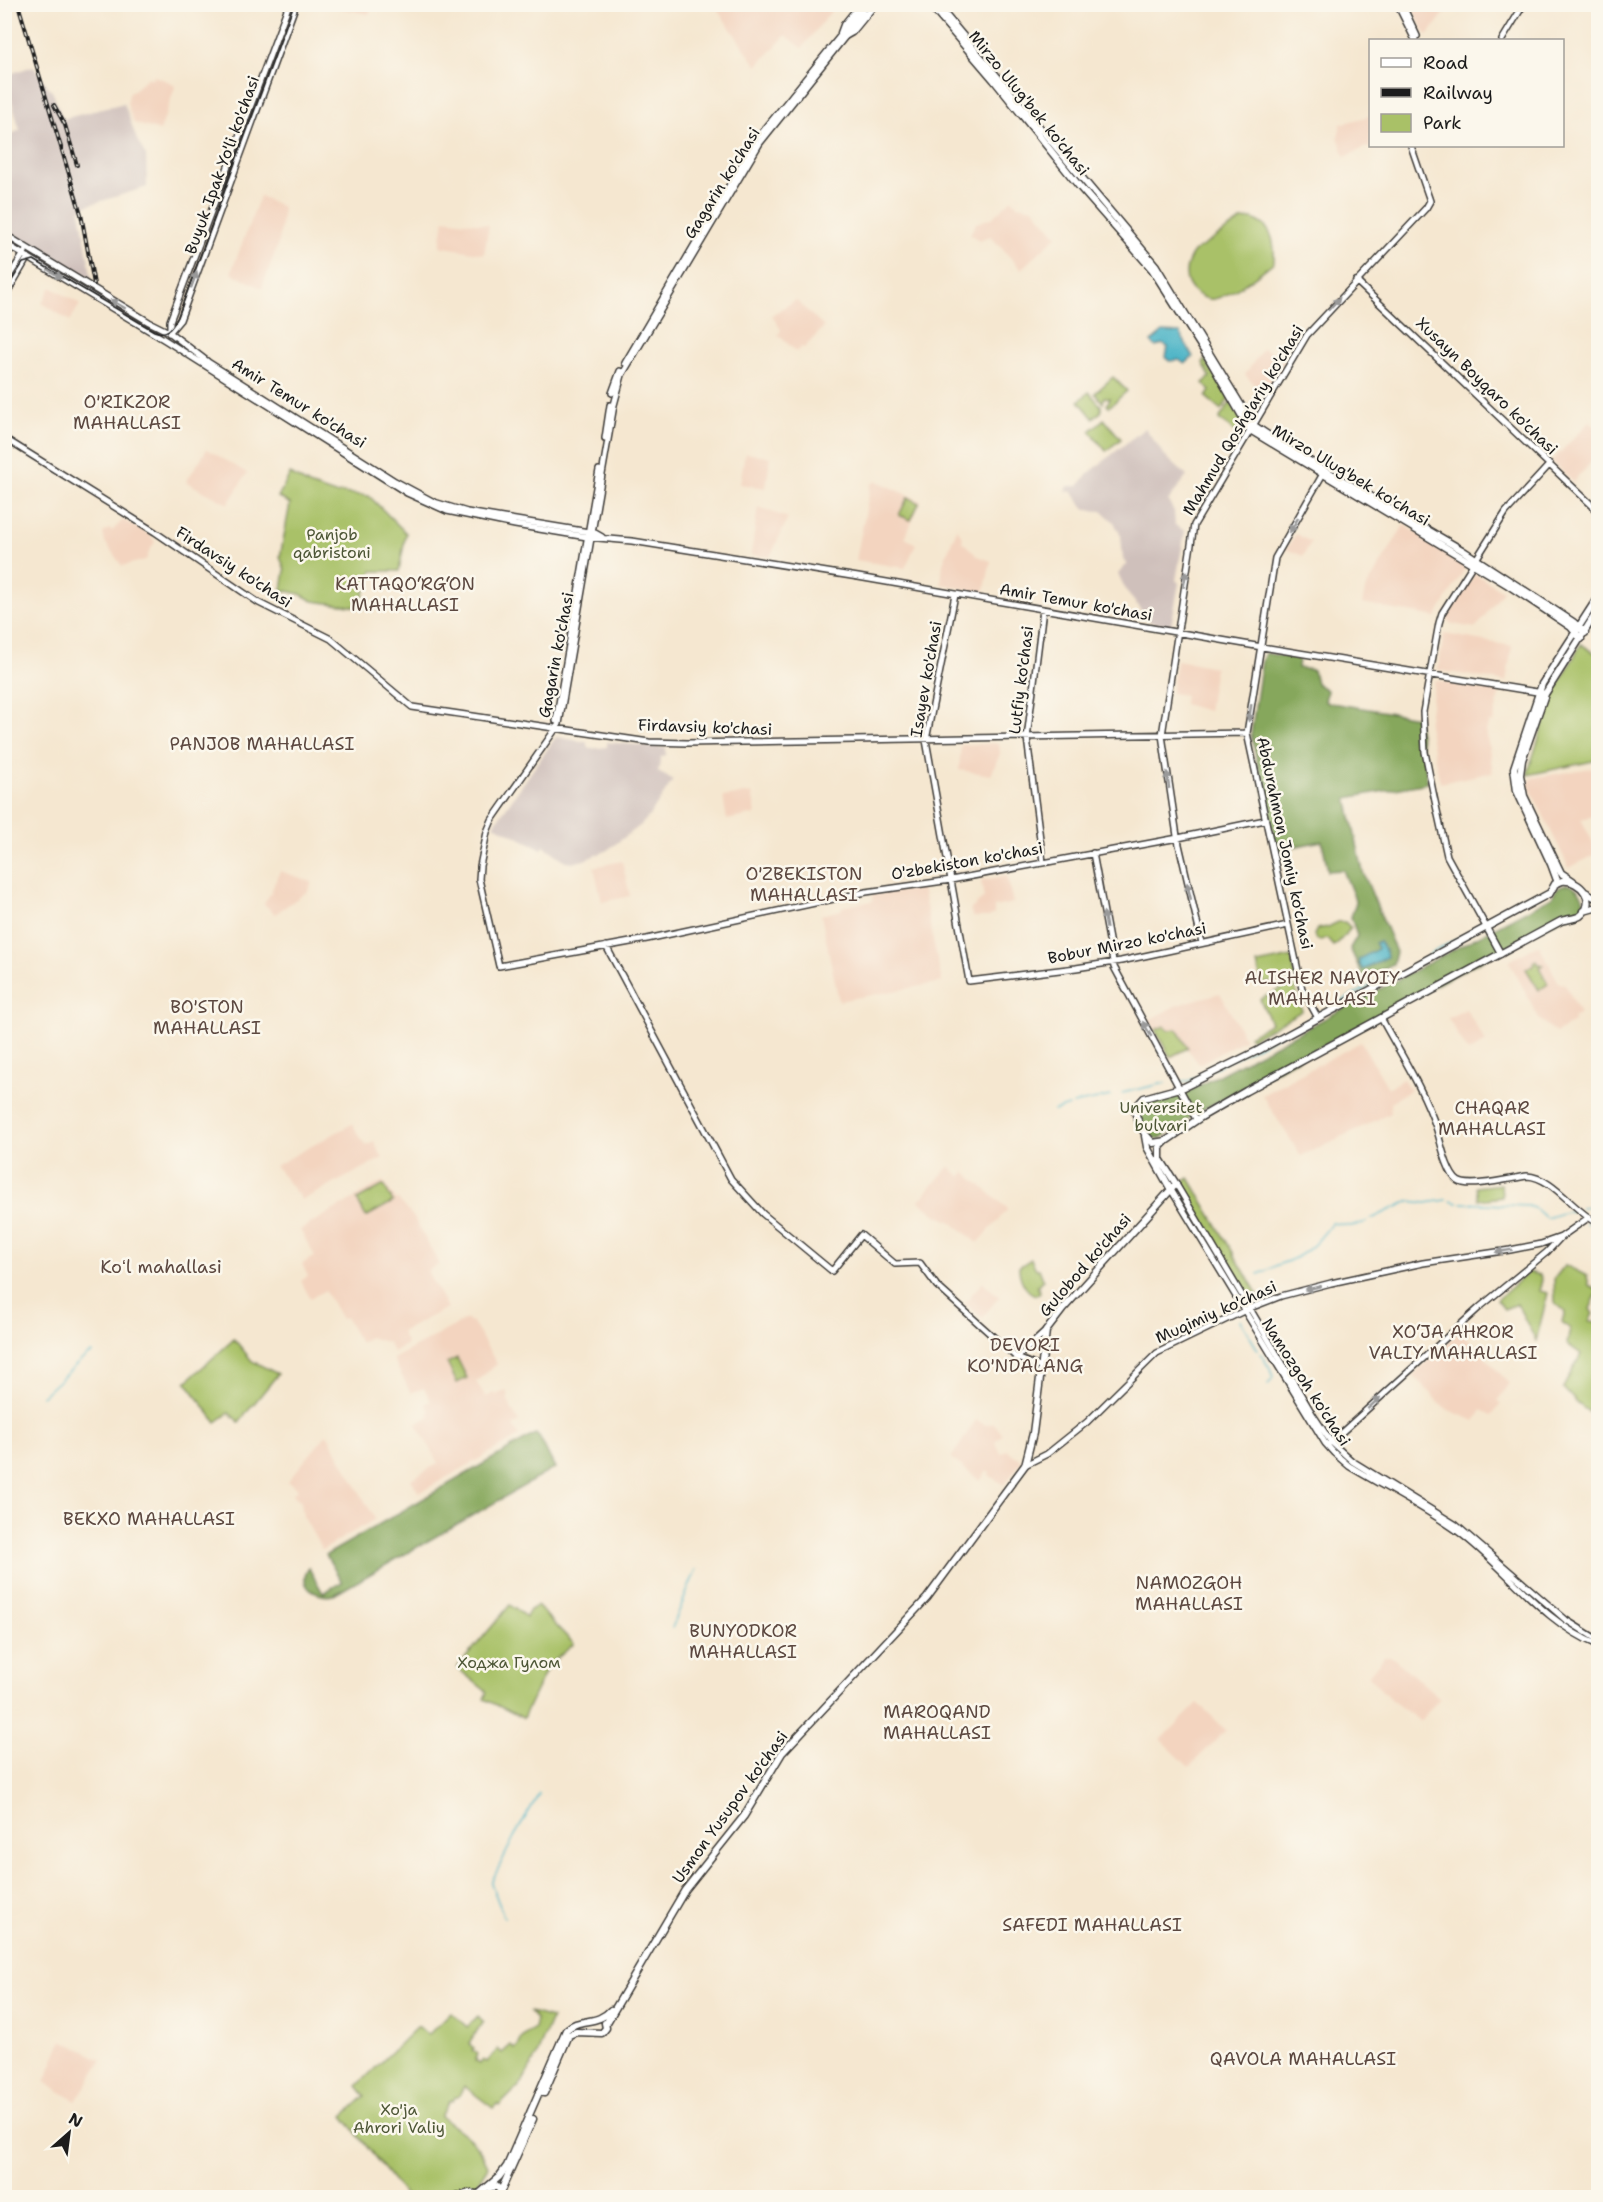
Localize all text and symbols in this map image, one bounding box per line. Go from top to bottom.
street label: Mirzo Ulug'bek ko'chasi [964,26,1094,180]
legend [1369,39,1564,147]
text: Road [1423,51,1468,75]
street label: Buyuk Ipak Yo'li ko'chasi [180,73,264,257]
text: Railway [1423,81,1493,105]
text: Park [1423,111,1462,135]
street label: Gagarin ko'chasi [679,123,765,243]
one-way arrow [46,268,63,279]
one-way arrow [189,271,199,289]
one-way arrow [1327,297,1341,312]
one-way arrow [110,298,126,309]
street label: Xusayn Boyqaro ko'chasi [1412,313,1562,459]
street label: Mahmud Qoshg'ariy ko'chasi [1178,321,1308,519]
street label: Amir Temur ko'chasi [228,353,370,453]
district label: O'RIKZOR MAHALLASI [73,390,181,435]
street label: Mirzo Ulug'bek ko'chasi [1268,419,1434,531]
one-way arrow [1289,517,1300,533]
street label: Firdavsiy ko'chasi [172,522,296,612]
park label: Panjob qabristoni [293,524,371,563]
one-way arrow [1181,569,1190,588]
district label: KATTAQO‘RG‘ON MAHALLASI [335,572,475,617]
street label: Amir Temur ko'chasi [998,578,1154,626]
street label: Gagarin ko'chasi [534,590,578,720]
street label: Isayev ko'chasi [905,619,947,739]
street label: Lutfiy ko'chasi [1004,625,1038,735]
one-way arrow [1245,703,1254,722]
street label: Firdavsiy ko'chasi [638,714,772,740]
district label: PANJOB MAHALLASI [170,732,355,756]
street label: Abdurahmon Jomiy ko'chasi [1252,735,1318,951]
one-way arrow [1163,771,1172,790]
street label: O'zbekiston ko'chasi [889,837,1045,885]
district label: O'ZBEKISTON MAHALLASI [746,862,862,907]
one-way arrow [1184,881,1194,900]
one-way arrow [1100,910,1109,929]
street label: Bobur Mirzo ko'chasi [1046,917,1208,969]
district label: ALISHER NAVOIY MAHALLASI [1244,966,1400,1011]
district label: BO'STON MAHALLASI [153,995,261,1040]
one-way arrow [1142,1021,1152,1038]
district label: CHAQAR MAHALLASI [1438,1096,1546,1141]
park label: Universitet bulvari [1120,1097,1202,1136]
street label: Gulobod ko'chasi [1034,1209,1136,1321]
one-way arrow [1495,1247,1514,1256]
district label: Koʻl mahallasi [100,1255,222,1279]
street label: Muqimiy ko'chasi [1152,1276,1280,1348]
one-way arrow [1304,1283,1322,1293]
street label: Namozgoh ko'chasi [1257,1314,1355,1450]
district label: XO‘JA AHROR VALIY MAHALLASI [1369,1320,1538,1365]
district label: DEVORI KO'NDALANG [967,1333,1083,1378]
one-way arrow [1367,1396,1382,1410]
district label: BEKXO MAHALLASI [63,1507,235,1531]
district label: NAMOZGOH MAHALLASI [1135,1571,1243,1616]
district label: BUNYODKOR MAHALLASI [689,1619,797,1664]
park label: Ходжа Гулом [457,1652,561,1673]
district label: MAROQAND MAHALLASI [883,1700,991,1745]
street label: Usmon Yusupov ko'chasi [668,1727,792,1887]
district label: SAFEDI MAHALLASI [1002,1913,1182,1937]
district label: QAVOLA MAHALLASI [1210,2047,1396,2071]
park label: Xo'ja Ahrori Valiy [353,2099,445,2138]
north arrow [39,2103,99,2163]
text: N [65,2108,86,2132]

